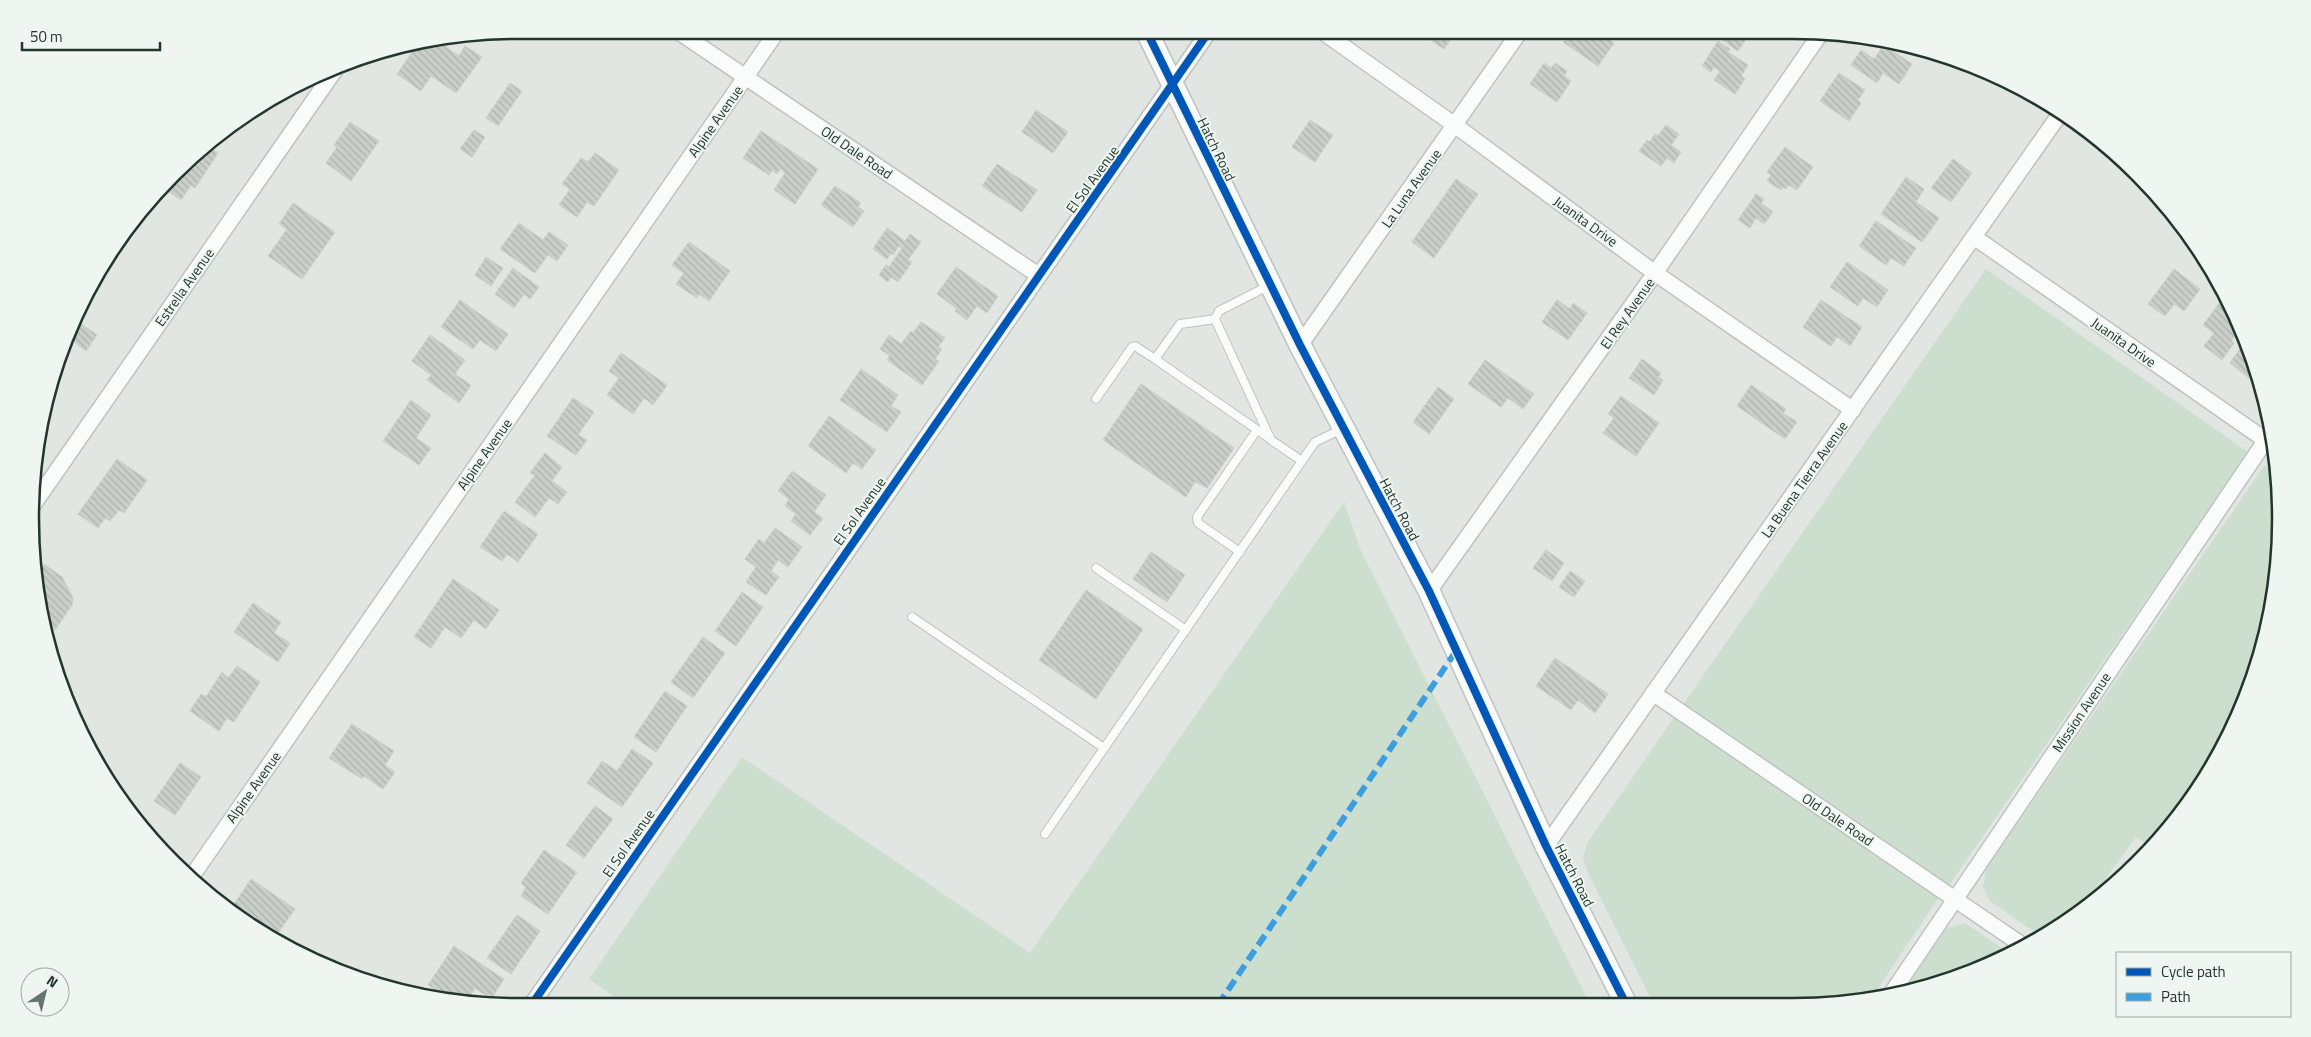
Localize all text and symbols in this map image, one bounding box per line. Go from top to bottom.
scale bar [22,20,160,52]
text: 50 m [30,25,63,48]
street label: Alpine Avenue [682,81,748,161]
street label: Hatch Road [1193,114,1241,184]
street label: Old Dale Road [817,120,897,184]
street label: El Sol Avenue [1060,141,1124,217]
street label: La Luna Avenue [1376,144,1446,232]
street label: Juanita Drive [1550,191,1622,251]
street label: Estrella Avenue [149,244,219,330]
street label: El Rey Avenue [1595,273,1659,353]
street label: Juanita Drive [2087,312,2161,372]
street label: Alpine Avenue [451,414,517,494]
street label: La Buena Tierra Avenue [1756,416,1852,542]
street label: El Sol Avenue [828,473,890,549]
street label: Hatch Road [1375,474,1425,544]
street label: Mission Avenue [2046,668,2116,756]
street label: Alpine Avenue [220,747,286,827]
street label: Old Dale Road [1798,787,1878,851]
street label: El Sol Avenue [597,805,659,881]
street label: Hatch Road [1550,840,1600,910]
legend [2116,952,2291,1017]
text: Cycle path [2161,960,2226,983]
north arrow [20,967,70,1017]
text: N [43,970,63,992]
text: Path [2161,985,2191,1008]

